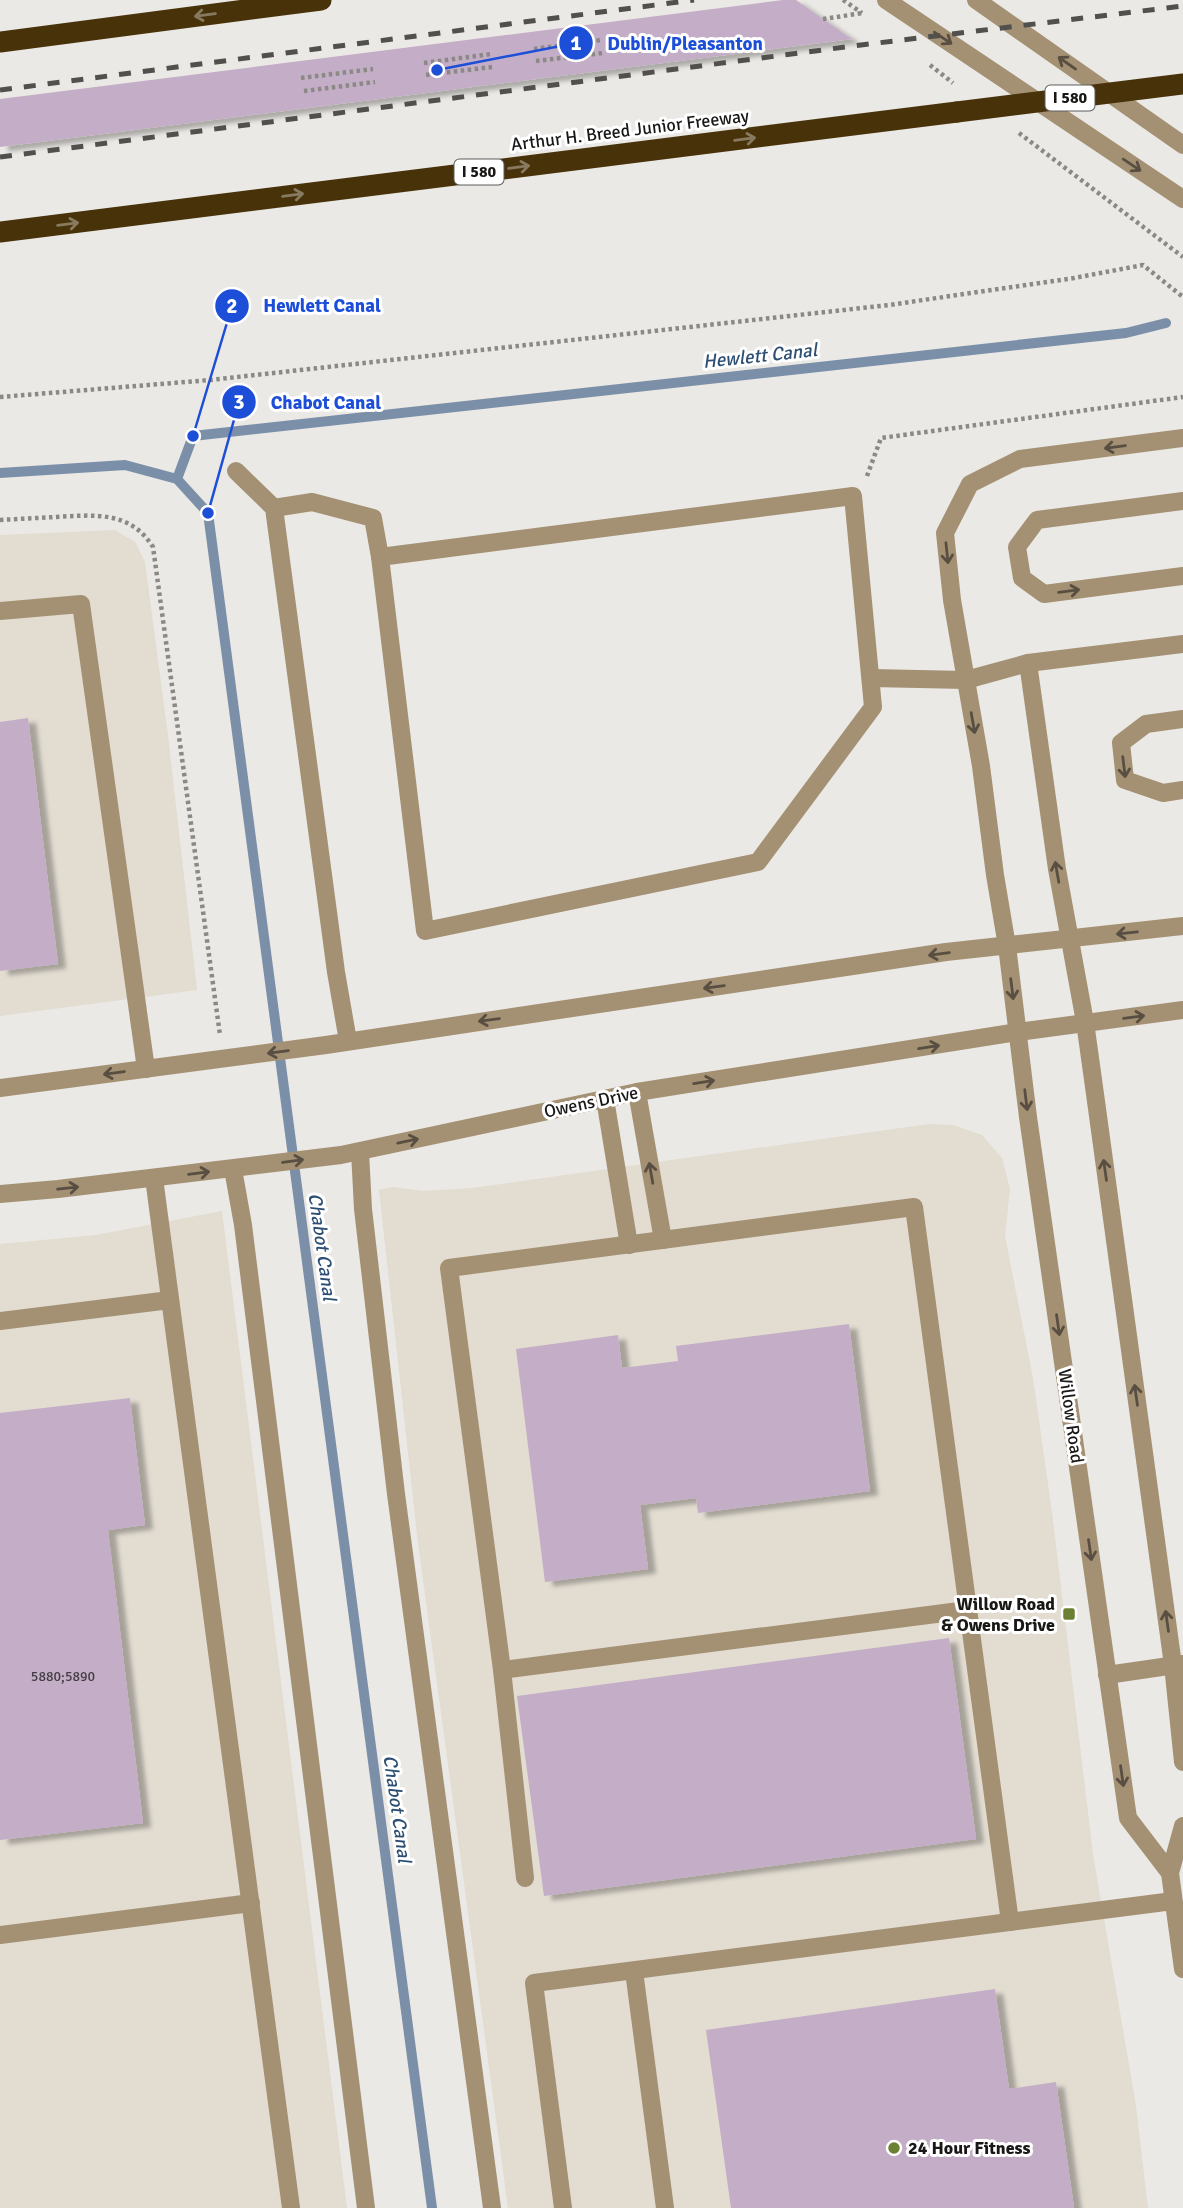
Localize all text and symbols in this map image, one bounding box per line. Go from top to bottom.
one-way arrow [194,9,217,22]
callout: Dublin/Pleasanton [558,23,777,63]
text: 1 [570,30,582,56]
one-way arrow [933,31,952,45]
text: Dublin/Pleasanton [607,32,763,56]
one-way arrow [1058,56,1077,70]
road number: I 580 [1046,86,1094,110]
street label: Arthur H. Breed Junior Freeway [510,104,751,156]
one-way arrow [733,132,756,145]
one-way arrow [1121,158,1141,172]
road number: I 580 [454,160,504,184]
one-way arrow [507,161,530,174]
one-way arrow [282,189,304,202]
one-way arrow [56,217,79,230]
callout: Hewlett Canal [214,286,395,326]
text: 2 [226,293,238,319]
text: Hewlett Canal [263,294,381,318]
water label: Hewlett Canal [702,338,820,374]
callout: Chabot Canal [222,382,395,422]
text: 3 [233,389,245,415]
text: Chabot Canal [271,391,381,415]
one-way arrow [1104,440,1127,453]
one-way arrow [941,542,954,564]
one-way arrow [1057,584,1080,597]
one-way arrow [967,711,980,734]
one-way arrow [1117,755,1130,777]
one-way arrow [1050,861,1064,884]
one-way arrow [1116,927,1139,940]
one-way arrow [928,947,951,960]
one-way arrow [1006,977,1019,1000]
one-way arrow [703,981,726,994]
one-way arrow [1122,1010,1145,1023]
one-way arrow [478,1014,501,1027]
one-way arrow [917,1040,940,1053]
one-way arrow [267,1045,290,1058]
one-way arrow [103,1067,126,1080]
one-way arrow [693,1075,715,1088]
street label: Owens Drive [542,1081,640,1123]
one-way arrow [1020,1088,1033,1111]
one-way arrow [396,1134,419,1148]
one-way arrow [281,1155,304,1168]
one-way arrow [1099,1159,1112,1182]
one-way arrow [644,1162,657,1185]
one-way arrow [187,1166,210,1179]
one-way arrow [56,1182,79,1195]
water label: Chabot Canal [303,1192,342,1304]
one-way arrow [1051,1313,1064,1336]
street label: Willow Road [1053,1367,1089,1465]
one-way arrow [1130,1385,1143,1407]
one-way arrow [1084,1538,1097,1561]
place label: Willow Road & Owens Drive [941,1593,1055,1636]
marker: Willow Road & Owens Drive [1061,1606,1077,1622]
one-way arrow [1160,1610,1173,1633]
house number: 5880;5890 [31,1668,95,1685]
water label: Chabot Canal [378,1754,417,1866]
one-way arrow [1116,1764,1129,1786]
place label: 24 Hour Fitness [908,2137,1031,2159]
marker: 24 Hour Fitness [886,2140,902,2156]

